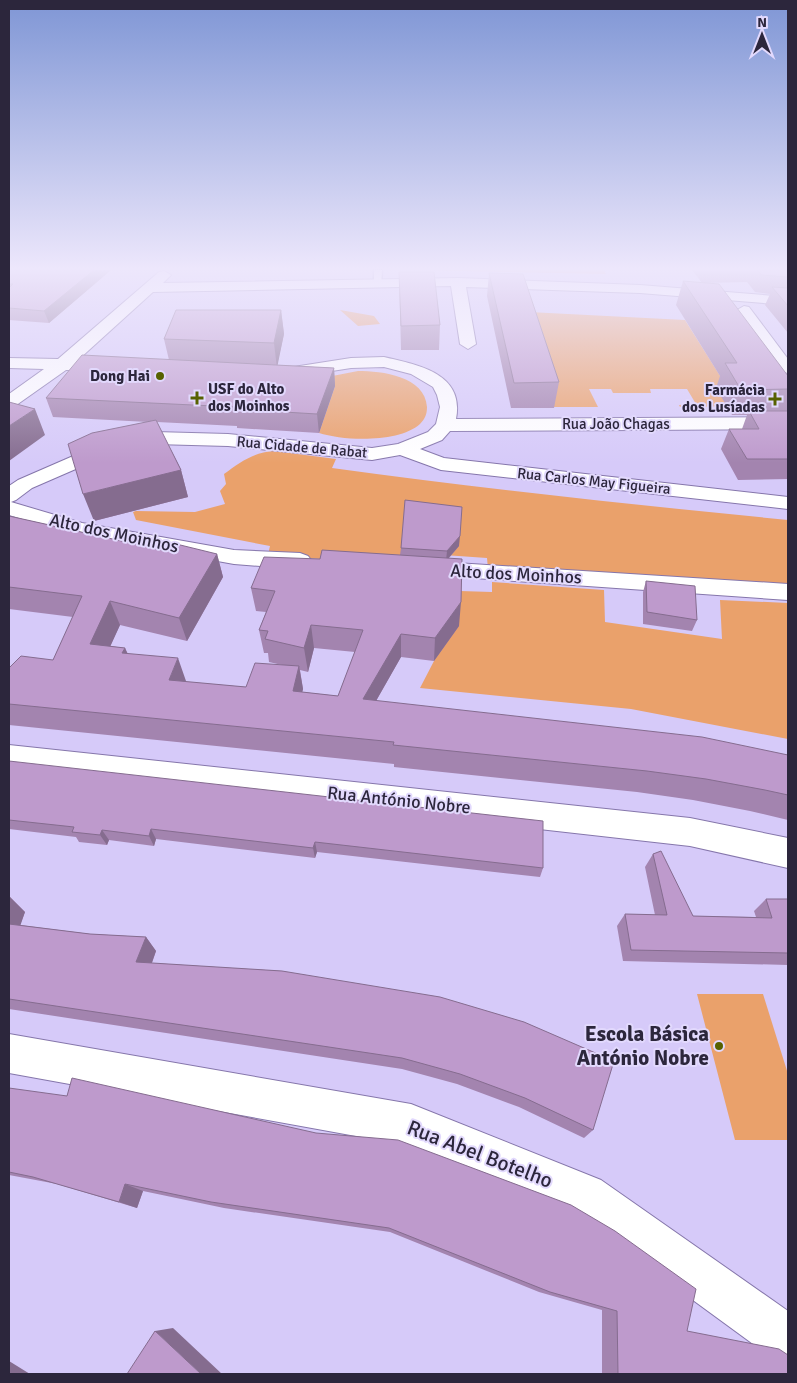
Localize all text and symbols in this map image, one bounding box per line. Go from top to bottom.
north arrow [737,10,787,60]
text: N [757,14,767,31]
place label: Dong Hai [90,367,150,385]
marker: Dong Hai [154,370,166,382]
place label: USF do Alto dos Moinhos [208,380,290,415]
place label: Farmácia dos Lusíadas [682,381,765,416]
marker: USF do Alto dos Moinhos [190,391,204,405]
marker: Farmácia dos Lusíadas [769,393,781,405]
street label: Rua João Chagas [562,415,670,433]
street label: Rua Cidade de Rabat [236,432,368,462]
street label: Rua Carlos May Figueira [516,464,672,498]
street label: Alto dos Moinhos [47,509,181,557]
street label: Alto dos Moinhos [450,560,582,588]
street label: Rua António Nobre [326,782,472,818]
place label: Escola Básica António Nobre [577,1021,709,1071]
marker: Escola Básica António Nobre [713,1040,725,1052]
street label: Rua Abel Botelho [404,1114,556,1194]

